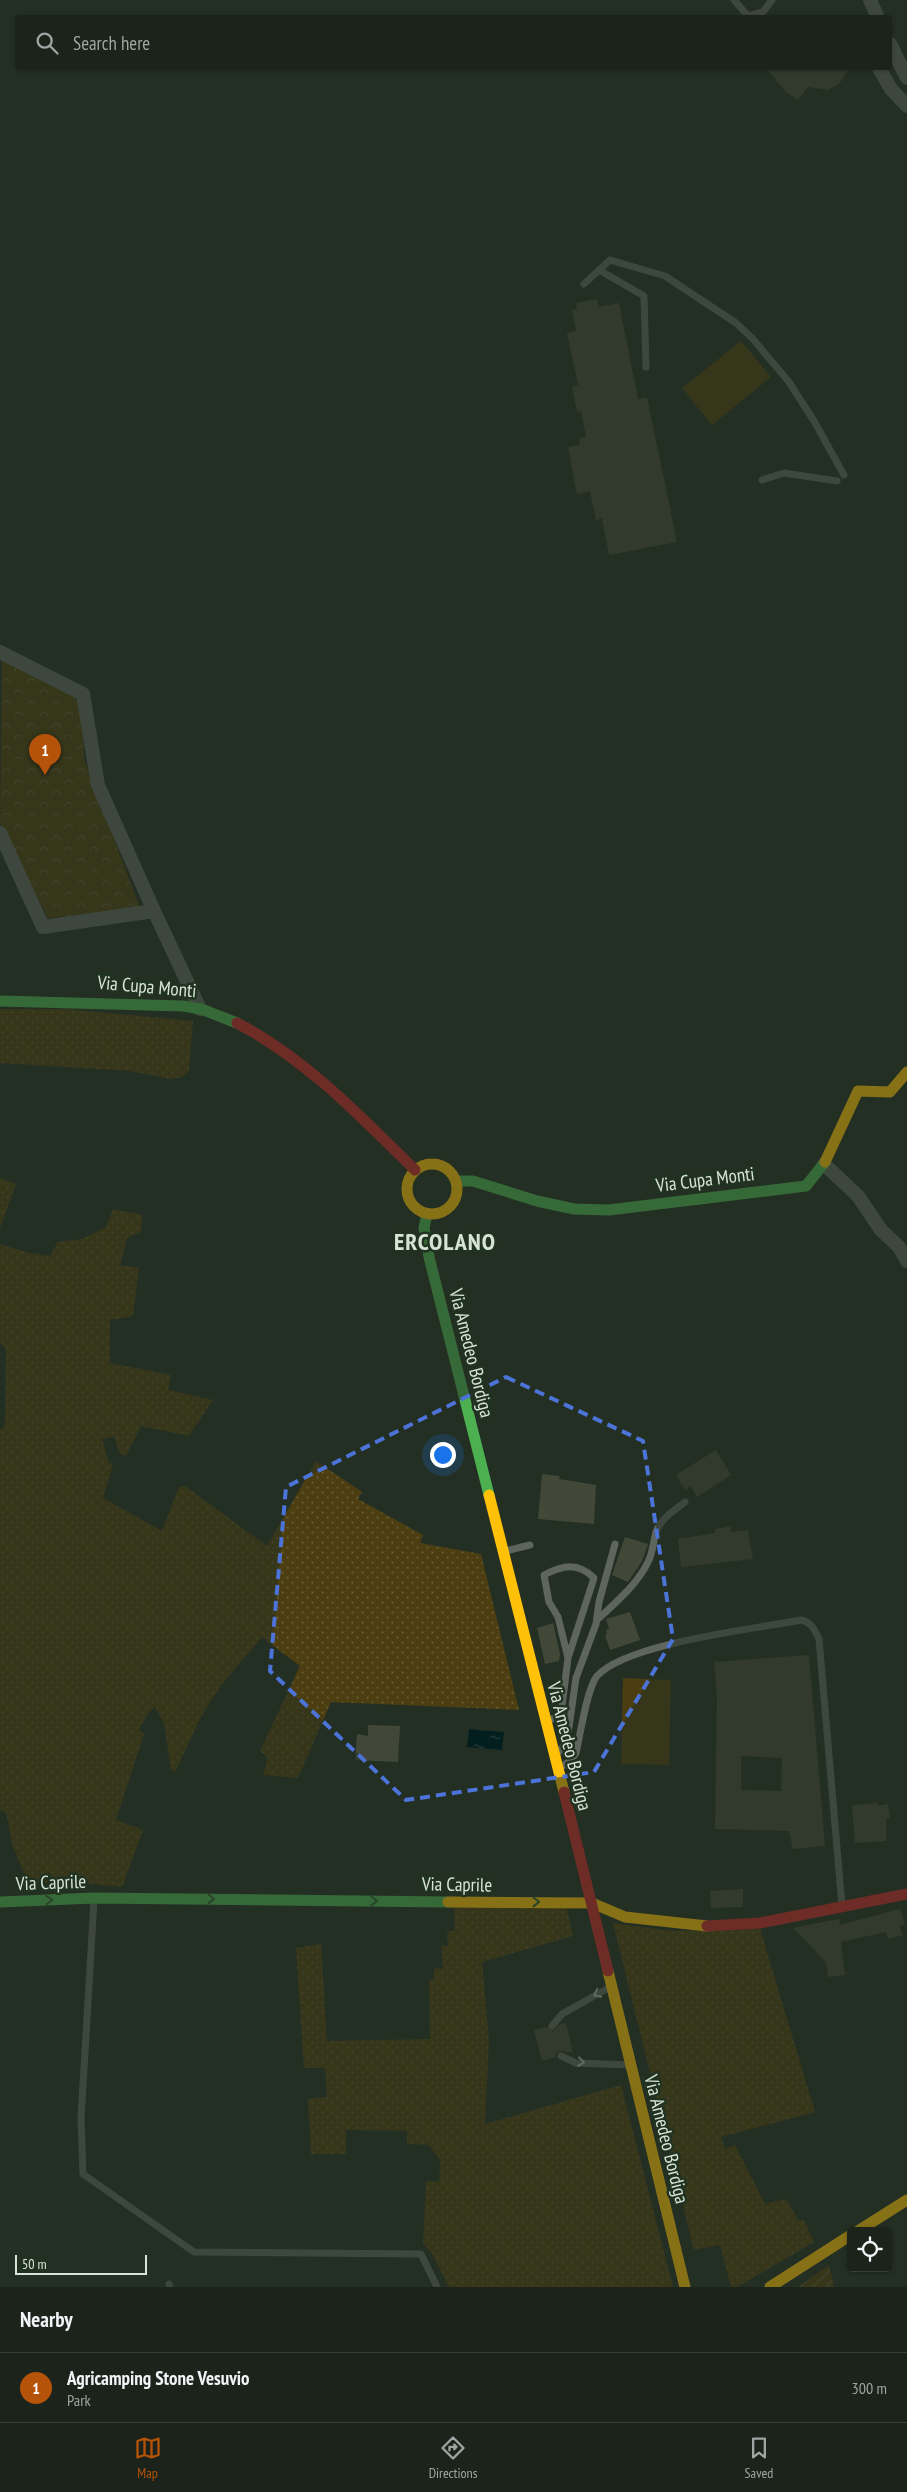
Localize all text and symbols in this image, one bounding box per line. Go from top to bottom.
search box [15,15,892,70]
icon: search [33,29,61,57]
text: Search here [73,31,150,55]
pin: 1 [29,734,61,775]
street label: Via Cupa Monti [96,970,197,1002]
street label: Via Cupa Monti [653,1161,756,1197]
district label: ERCOLANO [394,1226,496,1257]
street label: Via Amedeo Bordiga [444,1285,500,1420]
your location [430,1442,456,1468]
street label: Via Amedeo Bordiga [542,1678,598,1813]
street label: Via Caprile [14,1869,87,1895]
street label: Via Caprile [421,1871,493,1897]
one-way arrow [208,1894,215,1904]
one-way arrow [45,1895,53,1905]
one-way arrow [370,1896,378,1906]
one-way arrow [532,1897,540,1907]
one-way arrow [593,1988,602,1998]
one-way arrow [577,2056,585,2067]
street label: Via Amedeo Bordiga [639,2071,695,2206]
map controls [847,2227,892,2272]
button: locate [847,2227,892,2272]
scale bar [15,2252,148,2275]
text: 50 m [22,2255,47,2273]
text: Nearby [20,2306,73,2333]
text: Agricamping Stone Vesuvio [67,2366,250,2390]
text: 1 [32,2378,40,2398]
text: 300 m [852,2378,887,2398]
text: Park [67,2390,91,2410]
tab: Map [134,2434,162,2482]
tab: Directions [429,2434,477,2482]
tab: Saved [745,2434,773,2482]

